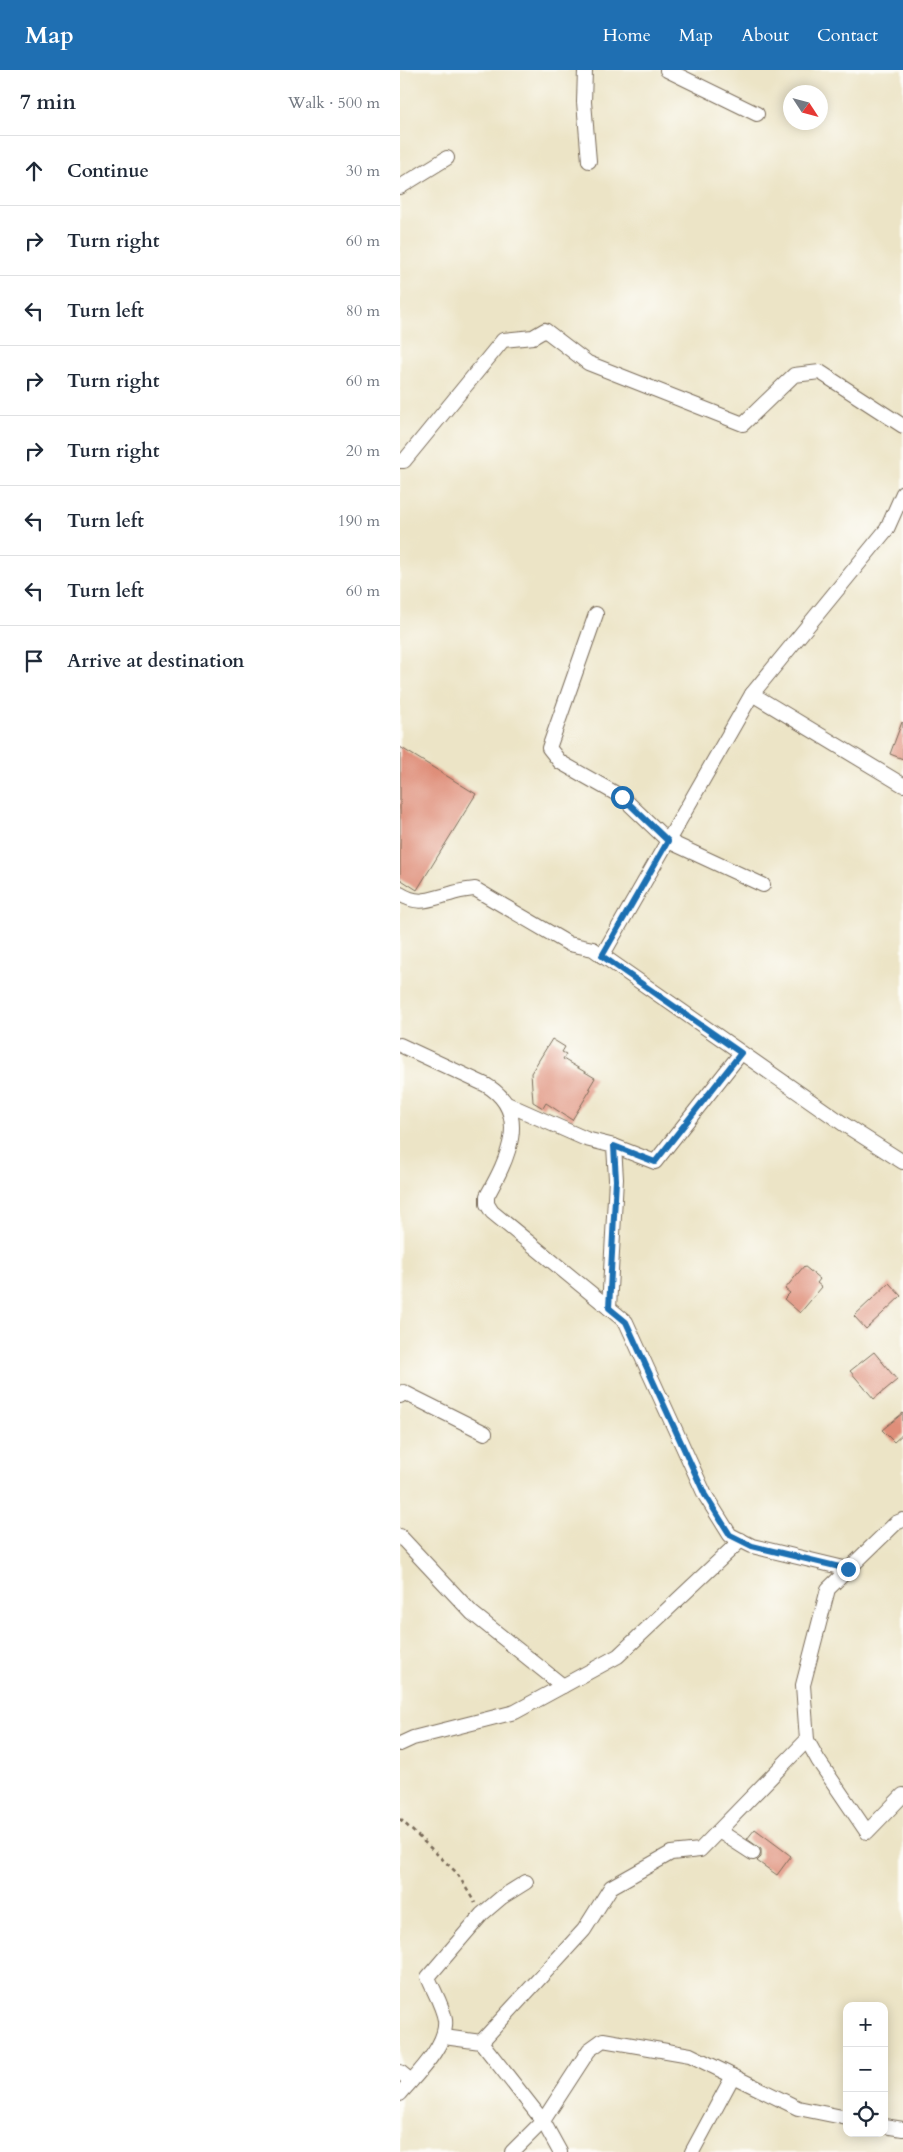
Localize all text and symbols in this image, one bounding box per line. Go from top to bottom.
text: Map [25,19,74,52]
text: Home [603,23,651,48]
text: Map [679,23,713,48]
text: About [741,23,789,48]
text: Contact [817,23,878,48]
north arrow [783,85,828,130]
text: 7 min [20,88,76,117]
text: Walk · 500 m [288,92,380,114]
icon: ahead [20,157,48,185]
text: Continue [67,158,149,184]
text: 30 m [346,160,380,182]
icon: right [20,227,48,255]
text: Turn right [67,228,159,254]
text: 60 m [346,230,380,252]
icon: left [20,297,48,325]
text: Turn left [67,298,144,324]
text: 80 m [346,300,380,322]
icon: right [20,367,48,395]
text: Turn right [67,368,159,394]
text: 60 m [346,370,380,392]
icon: right [20,437,48,465]
text: Turn right [67,438,159,464]
text: 20 m [346,440,380,462]
icon: left [20,507,48,535]
text: Turn left [67,508,144,534]
text: 190 m [338,510,380,532]
icon: left [20,577,48,605]
text: Turn left [67,578,144,604]
text: 60 m [346,580,380,602]
icon: arrive [20,647,48,675]
text: Arrive at destination [67,648,244,674]
route start [611,786,634,809]
route end [837,1558,860,1581]
map controls [843,2002,888,2137]
button: + [843,2002,888,2047]
button: − [843,2047,888,2092]
button: locate [843,2092,888,2137]

